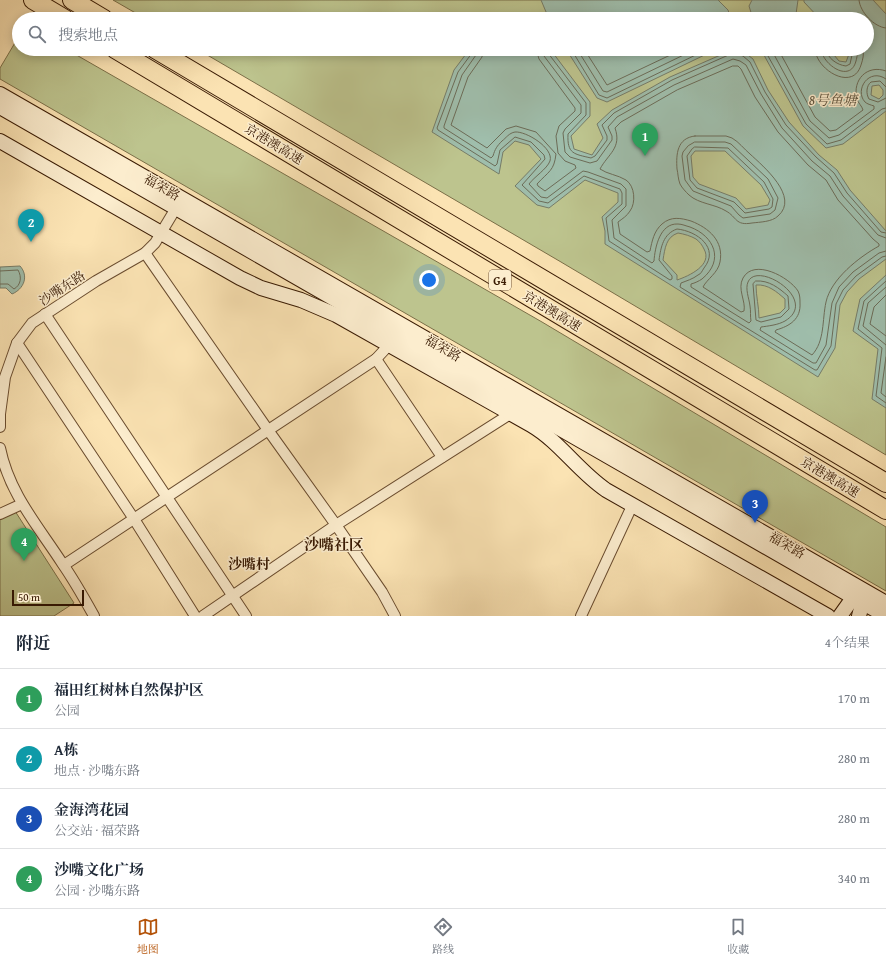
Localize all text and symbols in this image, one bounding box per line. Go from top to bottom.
search box [12,12,874,56]
icon: search [26,23,48,45]
text: 搜索地点 [58,24,118,45]
water label: 8号鱼塘 [809,90,859,110]
street label: 京港澳高速 [241,119,307,169]
pin: 1 [632,123,658,156]
street label: 福荣路 [140,169,184,205]
pin: 2 [18,209,44,242]
street label: 沙嘴东路 [35,266,89,310]
your location [419,270,439,290]
road number: G4 [489,270,511,290]
street label: 京港澳高速 [519,286,585,336]
street label: 福荣路 [421,330,465,366]
street label: 京港澳高速 [797,452,863,502]
pin: 3 [742,490,768,523]
street label: 福荣路 [765,527,809,563]
pin: 4 [11,528,37,561]
district label: 沙嘴社区 [304,534,364,555]
district label: 沙嘴村 [228,554,270,574]
scale bar [12,588,84,607]
text: 50 m [18,589,40,605]
text: 附近 [16,630,50,655]
text: 4个结果 [825,633,870,652]
text: 福田红树林自然保护区 [54,679,204,700]
text: 1 [26,689,32,708]
text: 170 m [838,689,870,708]
text: 公园 [54,701,80,720]
text: A栋 [54,739,79,760]
text: 2 [26,749,32,768]
text: 280 m [838,749,870,768]
text: 地点 · 沙嘴东路 [54,761,140,780]
text: 金海湾花园 [54,799,129,820]
text: 3 [26,809,32,828]
text: 280 m [838,809,870,828]
text: 公交站 · 福荣路 [54,821,140,840]
text: 沙嘴文化广场 [54,859,144,880]
text: 4 [26,869,32,888]
text: 340 m [838,869,870,888]
text: 公园 · 沙嘴东路 [54,881,140,900]
tab: 地图 [137,916,159,957]
tab: 路线 [432,916,454,957]
tab: 收藏 [727,916,749,957]

